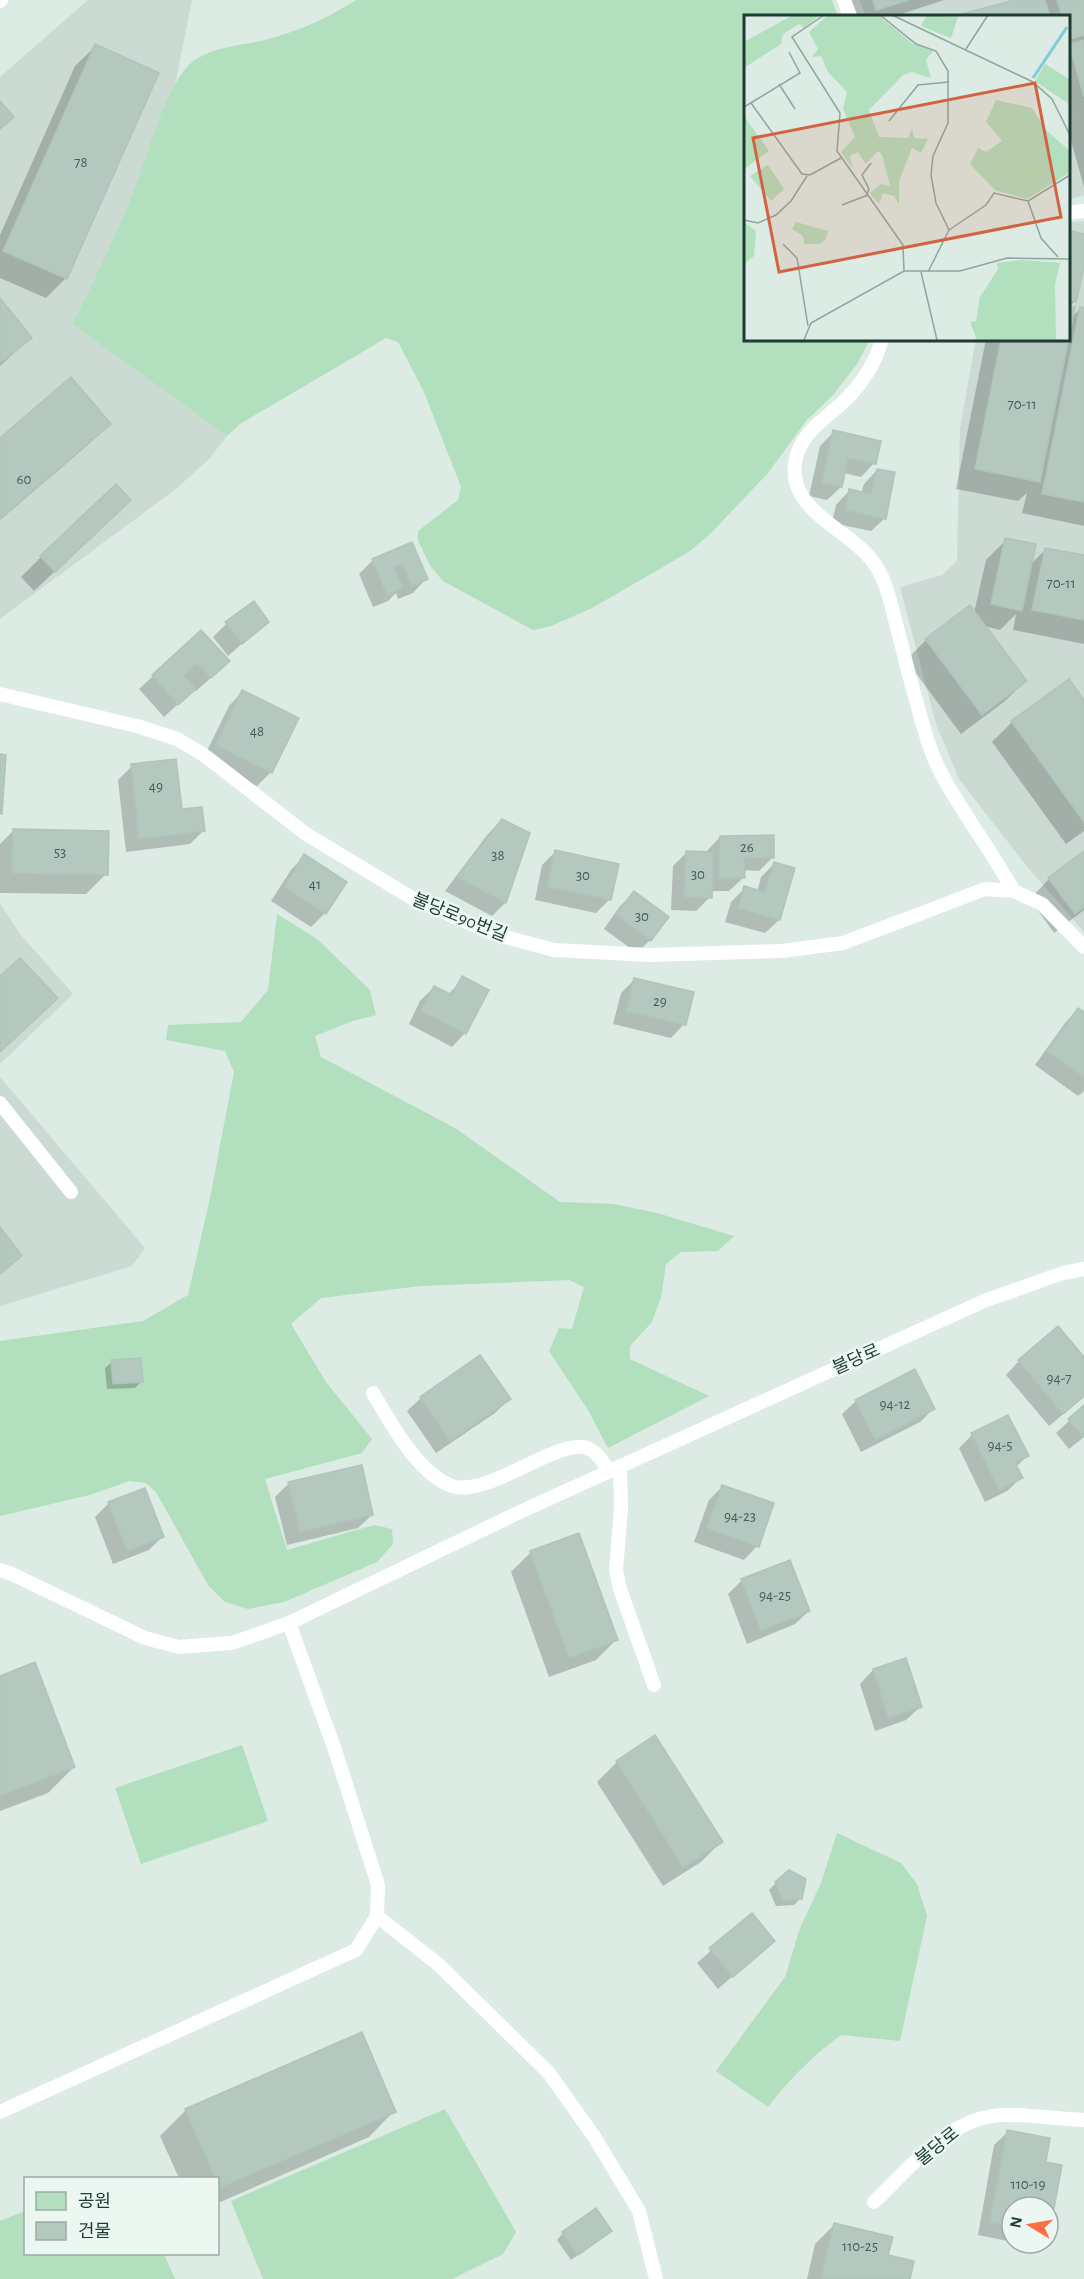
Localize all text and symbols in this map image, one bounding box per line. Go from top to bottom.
inset map [744,15,1069,340]
house number: 78 [74,155,88,170]
house number: 70-11 [1007,397,1037,412]
house number: 60 [17,472,32,487]
house number: 70-11 [1046,576,1076,591]
house number: 48 [250,724,264,739]
house number: 49 [149,779,163,794]
house number: 26 [740,840,754,855]
house number: 53 [54,845,66,860]
house number: 38 [491,848,505,863]
house number: 30 [691,867,705,882]
house number: 30 [576,868,590,883]
house number: 41 [309,877,321,892]
street label: 불당로90번길 [410,889,510,945]
house number: 30 [635,909,649,924]
house number: 29 [653,994,667,1009]
street label: 불당로 [829,1340,883,1378]
house number: 94-7 [1046,1371,1072,1386]
house number: 94-12 [880,1397,911,1412]
house number: 94-5 [987,1438,1013,1453]
house number: 94-23 [724,1509,756,1524]
house number: 94-25 [759,1588,791,1603]
street label: 불당로 [911,2123,963,2169]
legend [24,2177,219,2255]
house number: 110-19 [1010,2177,1046,2192]
text: 공원 [78,2192,111,2211]
north arrow [1000,2195,1060,2255]
text: N [1007,2215,1025,2229]
text: 건물 [78,2222,111,2241]
house number: 110-25 [842,2239,878,2254]

